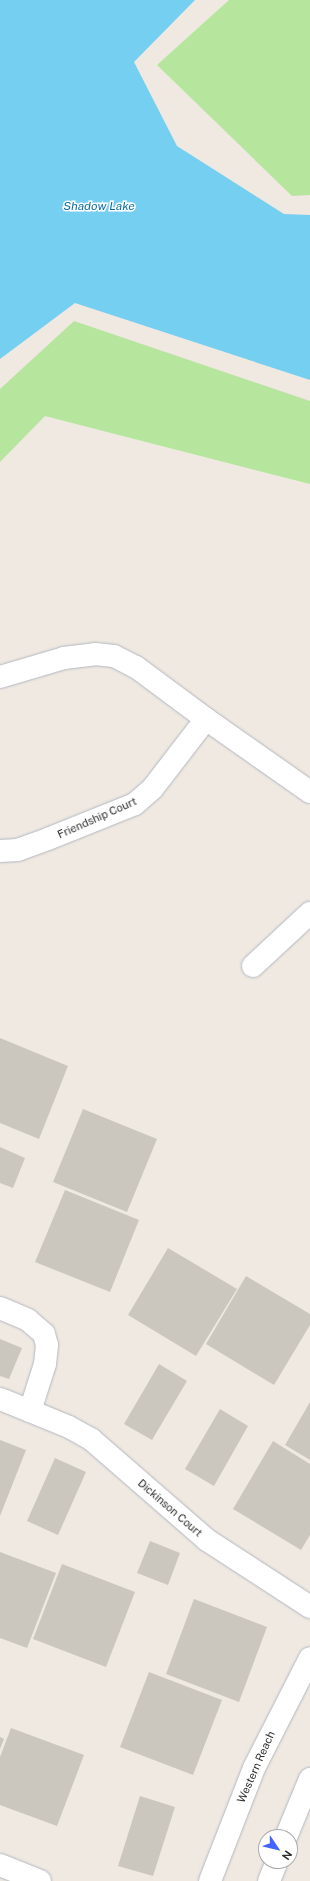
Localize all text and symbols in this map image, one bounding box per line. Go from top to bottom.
water label: Shadow Lake [63,200,135,214]
street label: Friendship Court [55,795,139,841]
street label: Dickinson Court [135,1476,205,1540]
street label: Western Reach [234,1729,278,1805]
north arrow [258,1829,298,1869]
text: N [280,1848,294,1862]

